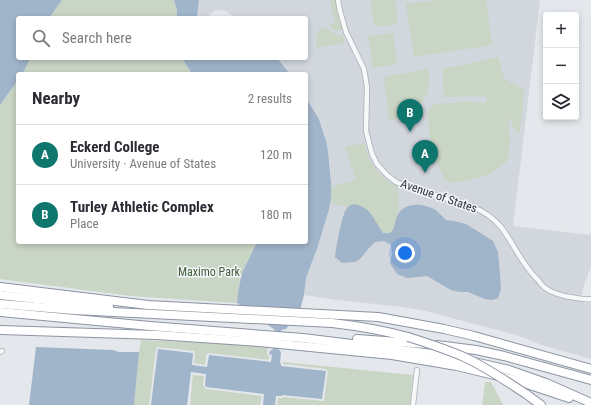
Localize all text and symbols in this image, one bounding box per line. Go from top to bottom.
map controls [543,12,579,120]
button: + [543,12,579,48]
search box [16,16,308,60]
icon: search [30,27,52,49]
text: Search here [62,29,132,47]
button: − [543,48,579,84]
button: layers [543,84,579,120]
text: Nearby [32,88,80,108]
text: 2 results [248,91,292,106]
pin: B [397,99,423,132]
text: Eckerd College [70,138,160,156]
pin: A [412,140,438,173]
text: A [41,147,49,162]
text: 120 m [260,147,292,162]
text: University · Avenue of States [70,156,216,171]
street label: Avenue of States [399,176,479,216]
text: Turley Athletic Complex [70,198,214,216]
text: B [41,207,49,222]
text: 180 m [260,207,292,222]
text: Place [70,216,99,231]
your location [395,243,415,263]
park label: Maximo Park [178,265,241,279]

